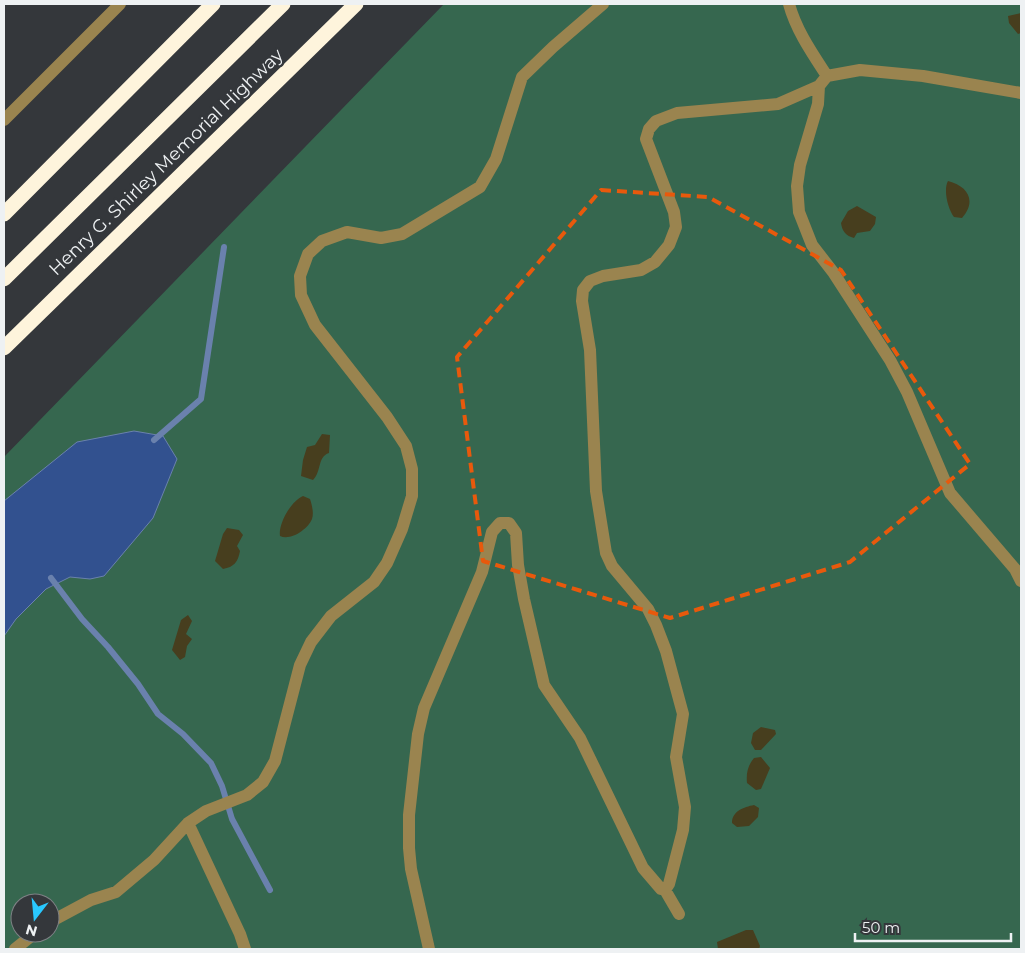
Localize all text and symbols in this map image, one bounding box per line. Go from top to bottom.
street label: Henry G. Shirley Memorial Highway [44,44,288,280]
north arrow [10,893,60,943]
scale bar [855,910,1011,942]
text: 50 m [862,918,900,937]
text: N [23,920,39,941]

